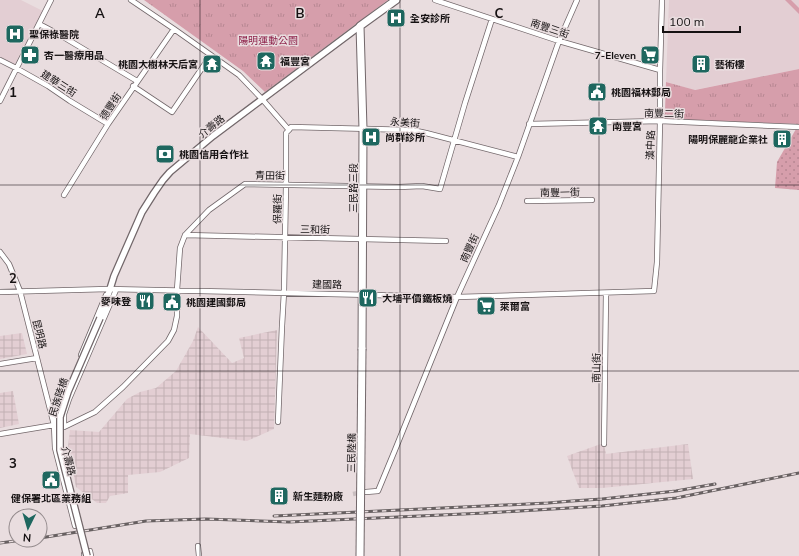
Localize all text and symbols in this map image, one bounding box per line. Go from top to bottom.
text: A [95,5,105,21]
text: B [296,5,305,21]
text: C [495,5,504,21]
hospital icon: 全安診所 [385,7,407,29]
scale bar [663,8,740,34]
place label: 全安診所 [410,12,450,25]
text: 100 m [669,14,704,29]
street label: 南豐三街 [529,16,571,41]
hospital icon: 聖保祿醫院 [4,23,26,45]
place label: 聖保祿醫院 [29,28,79,41]
park label: 陽明運動公園 [238,34,298,47]
pharmacy icon: 杏一醫療用品 [19,44,41,66]
supermarket icon: 7-Eleven [639,44,661,66]
place label: 杏一醫療用品 [43,49,104,62]
place label: 7-Eleven [595,49,636,62]
temple icon: 福豐宮 [255,50,277,72]
temple icon: 桃園大樹林天后宮 [201,53,223,75]
building icon: 藝術樓 [690,53,712,75]
place label: 福豐宮 [280,55,310,68]
place label: 桃園大樹林天后宮 [118,58,198,71]
place label: 藝術樓 [715,58,745,71]
street label: 建華三街 [38,67,79,100]
public building icon: 桃園福林郵局 [586,81,608,103]
text: 1 [9,84,17,100]
place label: 桃園福林郵局 [611,86,671,99]
street label: 德豐街 [97,90,124,122]
street label: 南豐二街 [644,107,684,120]
street label: 介壽路 [195,112,227,141]
street label: 永美街 [390,115,420,130]
temple icon: 南豐宮 [587,115,609,137]
place label: 南豐宮 [612,120,642,133]
hospital icon: 尚群診所 [360,126,382,148]
building icon: 陽明保麗龍企業社 [771,128,793,150]
street label: 漢中路 [643,130,658,160]
place label: 尚群診所 [385,131,425,144]
place label: 陽明保麗龍企業社 [688,133,768,146]
bank icon: 桃園信用合作社 [154,143,176,165]
place label: 桃園信用合作社 [179,148,249,161]
street label: 三民路三段 [347,163,360,213]
street label: 青田街 [255,169,285,182]
street label: 南豐一街 [540,186,580,199]
street label: 保羅街 [271,194,284,224]
street label: 三和街 [300,223,330,236]
street label: 南豐街 [457,232,481,265]
text: 2 [9,270,17,286]
street label: 建國路 [312,278,342,291]
restaurant icon: 大埔平價鐵板燒 [357,287,379,309]
restaurant icon: 麥味登 [134,290,156,312]
public building icon: 桃園建國郵局 [161,291,183,313]
place label: 大埔平價鐵板燒 [382,292,453,305]
place label: 麥味登 [100,295,132,308]
supermarket icon: 萊爾富 [475,295,497,317]
place label: 桃園建國郵局 [186,296,246,309]
place label: 萊爾富 [500,300,530,313]
street label: 昆明路 [30,318,49,350]
street label: 南山街 [590,353,603,383]
street label: 民族陸橋 [46,376,71,418]
street label: 三民陸橋 [345,433,358,473]
street label: 介壽路 [59,445,78,477]
text: 3 [9,455,17,471]
public building icon: 健保署北區業務組 [40,469,62,491]
building icon: 新生麵粉廠 [268,485,290,507]
place label: 新生麵粉廠 [293,490,343,503]
place label: 健保署北區業務組 [11,492,91,505]
north arrow [8,508,48,548]
text: N [22,531,32,545]

